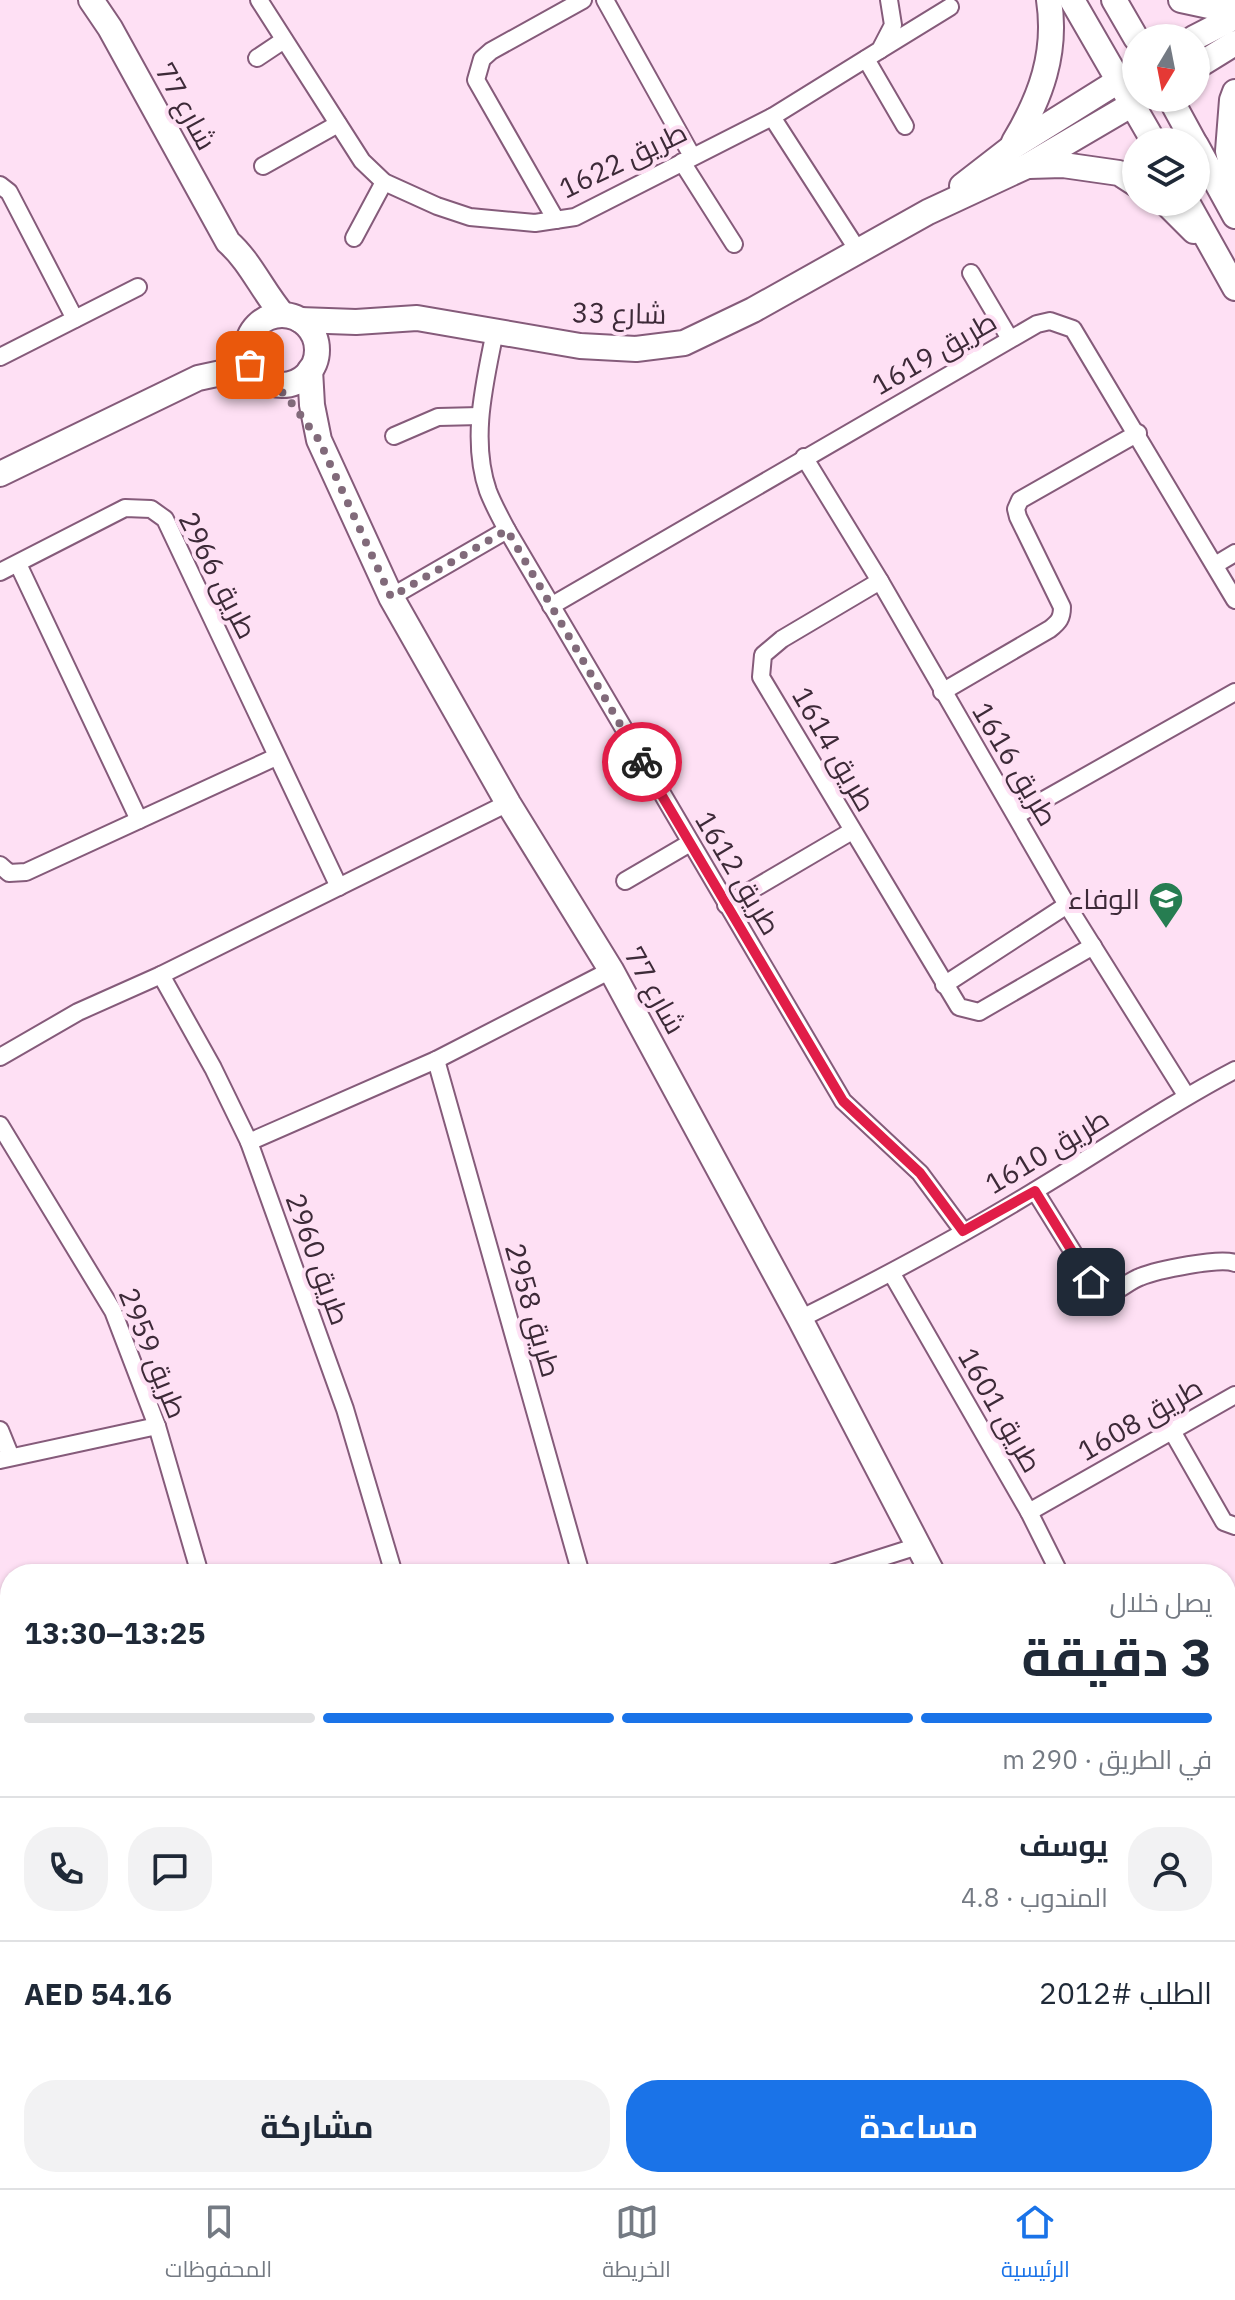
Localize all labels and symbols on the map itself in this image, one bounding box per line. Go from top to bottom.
north arrow [1122,24,1210,112]
street label: شارع 77 [146,55,226,157]
street label: طريق 1622 [553,113,693,206]
street label: شارع 33 [571,293,667,333]
street label: طريق 1619 [865,302,1003,403]
pin [216,331,284,399]
street label: طريق 2966 [171,505,266,645]
street label: طريق 1614 [784,680,885,818]
street label: طريق 1616 [964,695,1067,832]
courier [602,722,682,802]
street label: طريق 1612 [687,804,790,941]
place label: الوفاء [1068,880,1140,917]
school or university icon: الوفاء [1147,880,1185,930]
street label: شارع 77 [615,939,695,1041]
street label: طريق 1610 [978,1099,1115,1202]
street label: طريق 2960 [278,1188,359,1330]
street label: طريق 2958 [497,1239,570,1381]
pin [1057,1248,1125,1316]
street label: طريق 2959 [111,1282,196,1424]
street label: طريق 1601 [950,1341,1051,1479]
street label: طريق 1608 [1071,1368,1209,1469]

